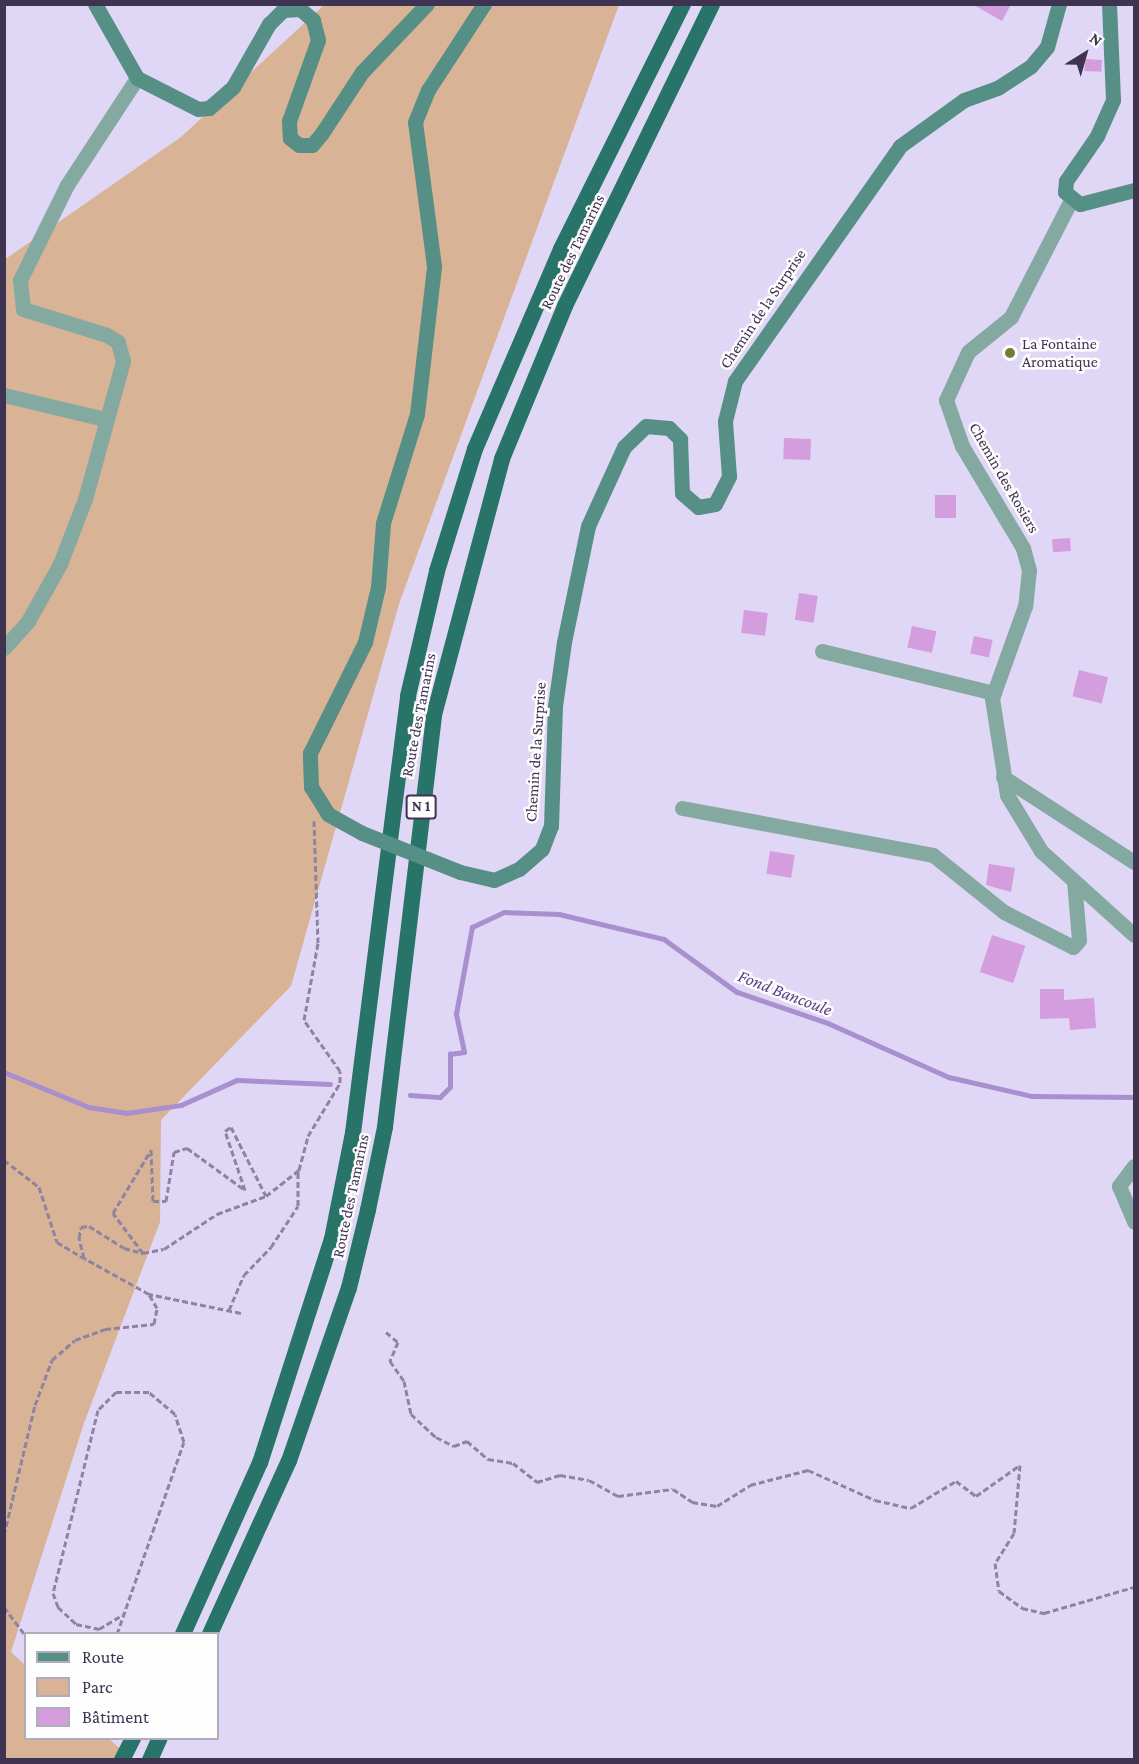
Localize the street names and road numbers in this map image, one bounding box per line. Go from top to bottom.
street label: Route des Tamarins [537,191,609,313]
street label: Chemin de la Surprise [716,246,810,372]
street label: Chemin des Rosiers [965,419,1043,537]
street label: Route des Tamarins [398,652,440,778]
street label: Chemin de la Surprise [522,682,550,822]
road number: N 1 [404,795,438,819]
street label: Route des Tamarins [329,1133,373,1259]

